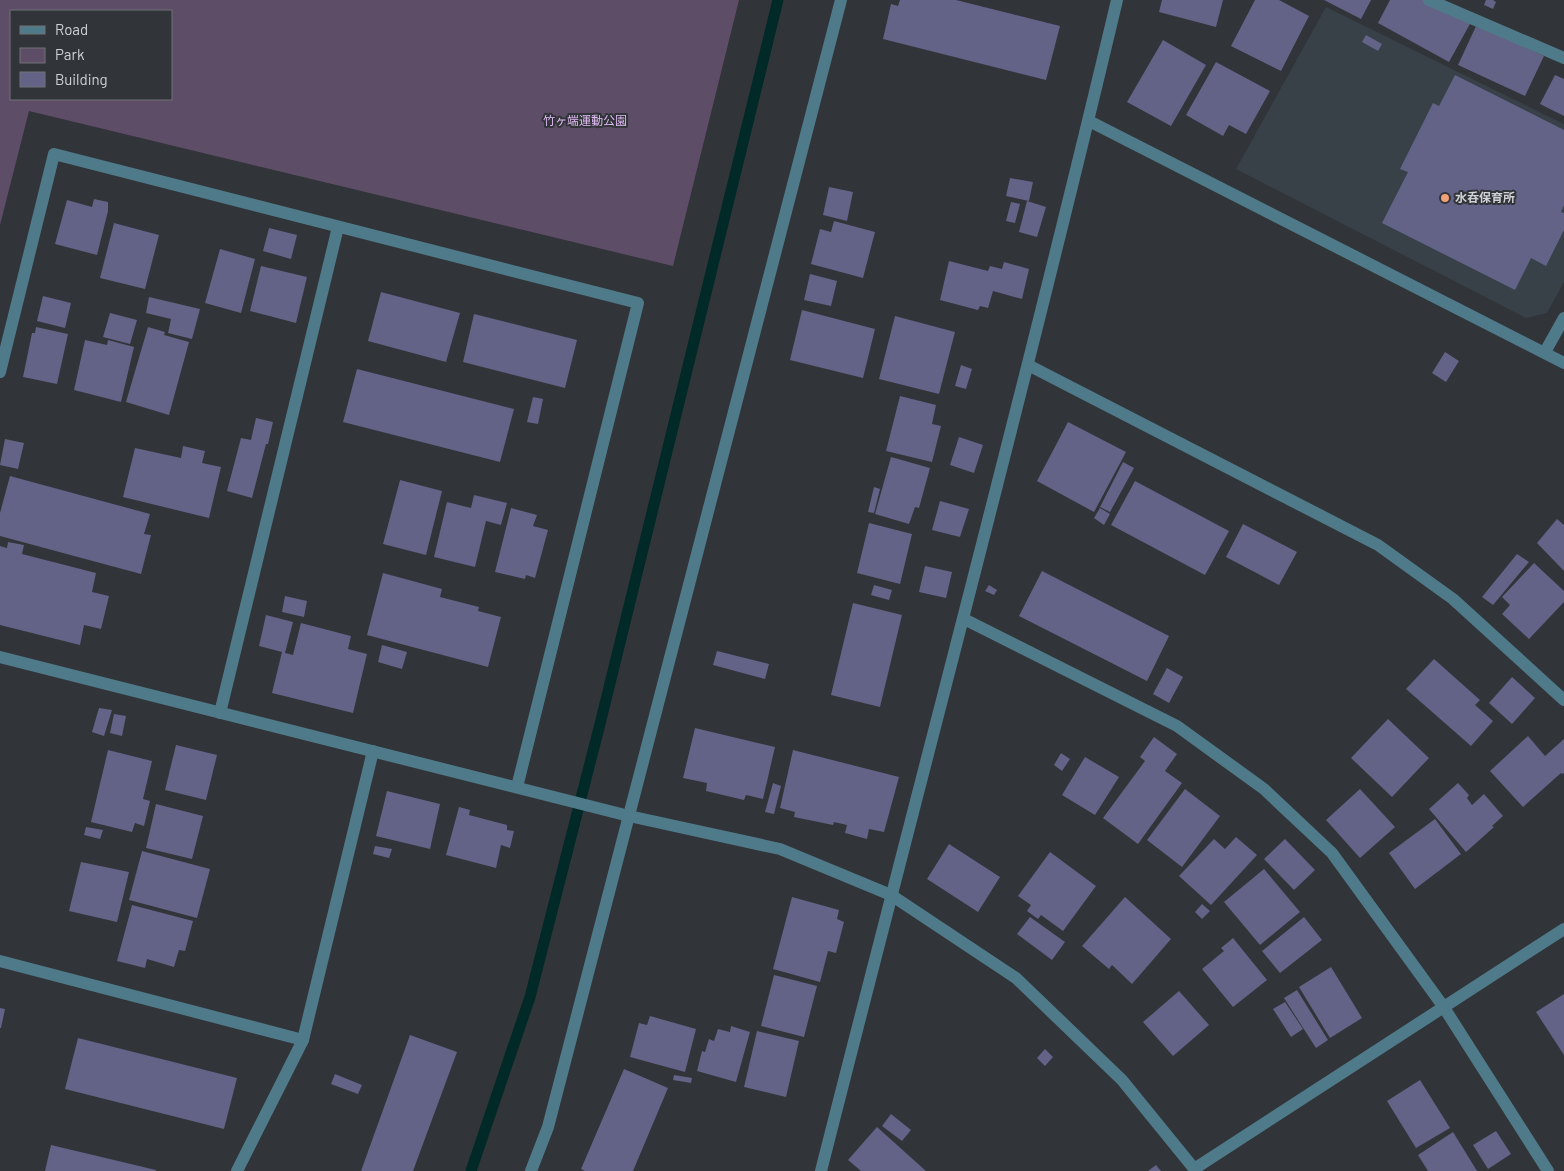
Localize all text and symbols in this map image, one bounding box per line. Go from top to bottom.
legend [10,10,172,100]
text: Road [55,20,88,38]
text: Park [55,45,85,63]
text: Building [55,70,108,88]
park label: 竹ヶ端運動公園 [543,113,627,127]
place label: 水呑保育所 [1455,190,1515,204]
marker: 水呑保育所 [1439,192,1451,204]

